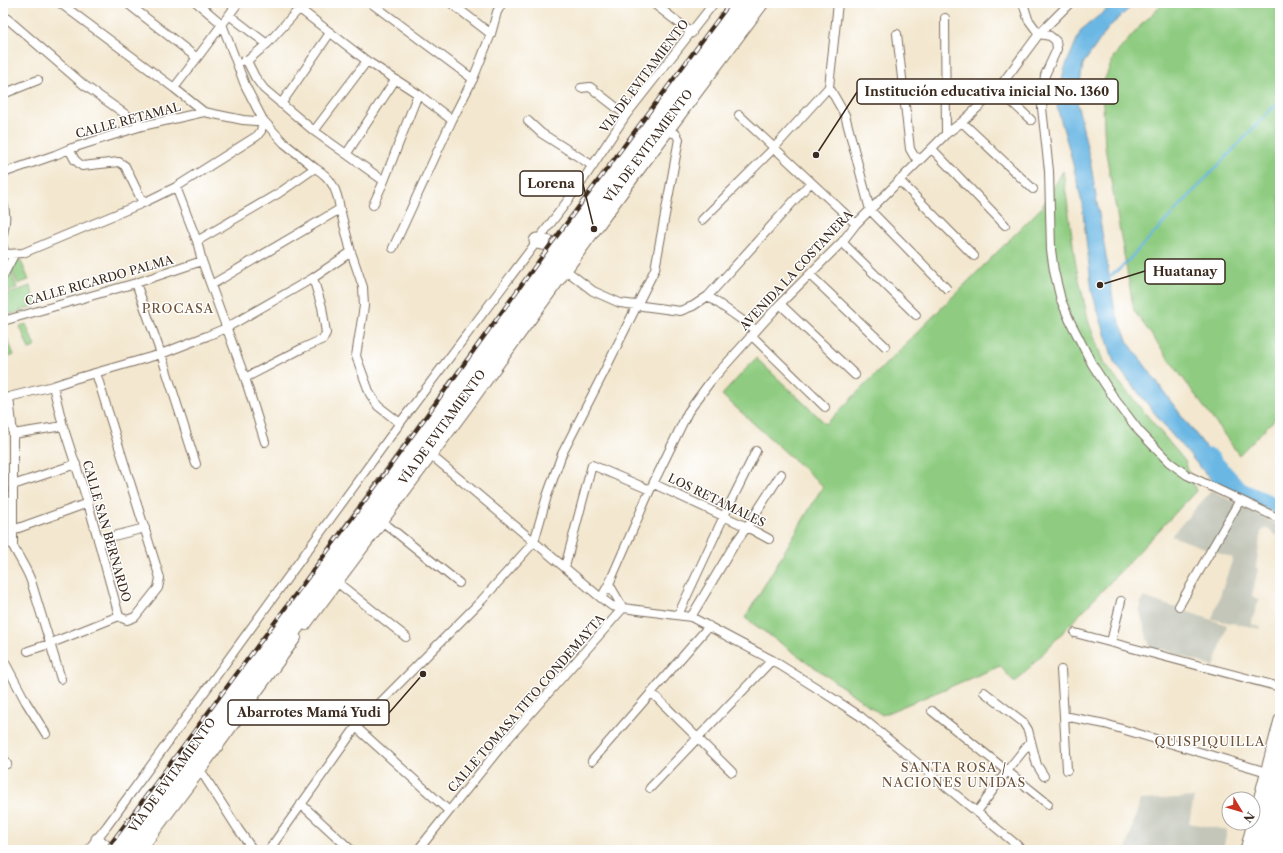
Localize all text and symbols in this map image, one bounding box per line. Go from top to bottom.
street label: VIA DE EVITAMIENTO [596,16,692,136]
callout: Institución educativa inicial No. 1360 [857,79,1118,104]
text: Institución educativa inicial No. 1360 [865,83,1109,99]
street label: VÍA DE EVITAMIENTO [599,86,696,206]
street label: CALLE RETAMAL [74,99,182,141]
callout: Lorena [520,171,583,196]
text: Lorena [527,175,575,191]
street label: AVENIDA LA COSTANERA [736,206,856,334]
street label: CALLE RICARDO PALMA [23,251,176,308]
callout: Huatanay [1145,259,1225,284]
text: Huatanay [1153,263,1218,279]
district label: PROCASA [142,300,214,316]
street label: VÍA DE EVITAMIENTO [394,366,489,488]
street label: CALLE SAN BERNARDO [80,458,134,604]
street label: LOS RETAMALES [666,470,768,530]
street label: CALLE TOMASA TITO CONDEMAYTA [444,610,608,795]
callout: Abarrotes Mamá Yudi [228,700,389,725]
text: Abarrotes Mamá Yudi [236,704,381,720]
street label: VÍA DE EVITAMIENTO [124,714,219,836]
district label: QUISPIQUILLA [1155,733,1265,749]
district label: SANTA ROSA / NACIONES UNIDAS [882,759,1026,790]
north arrow [1221,791,1261,831]
text: N [1240,809,1257,826]

